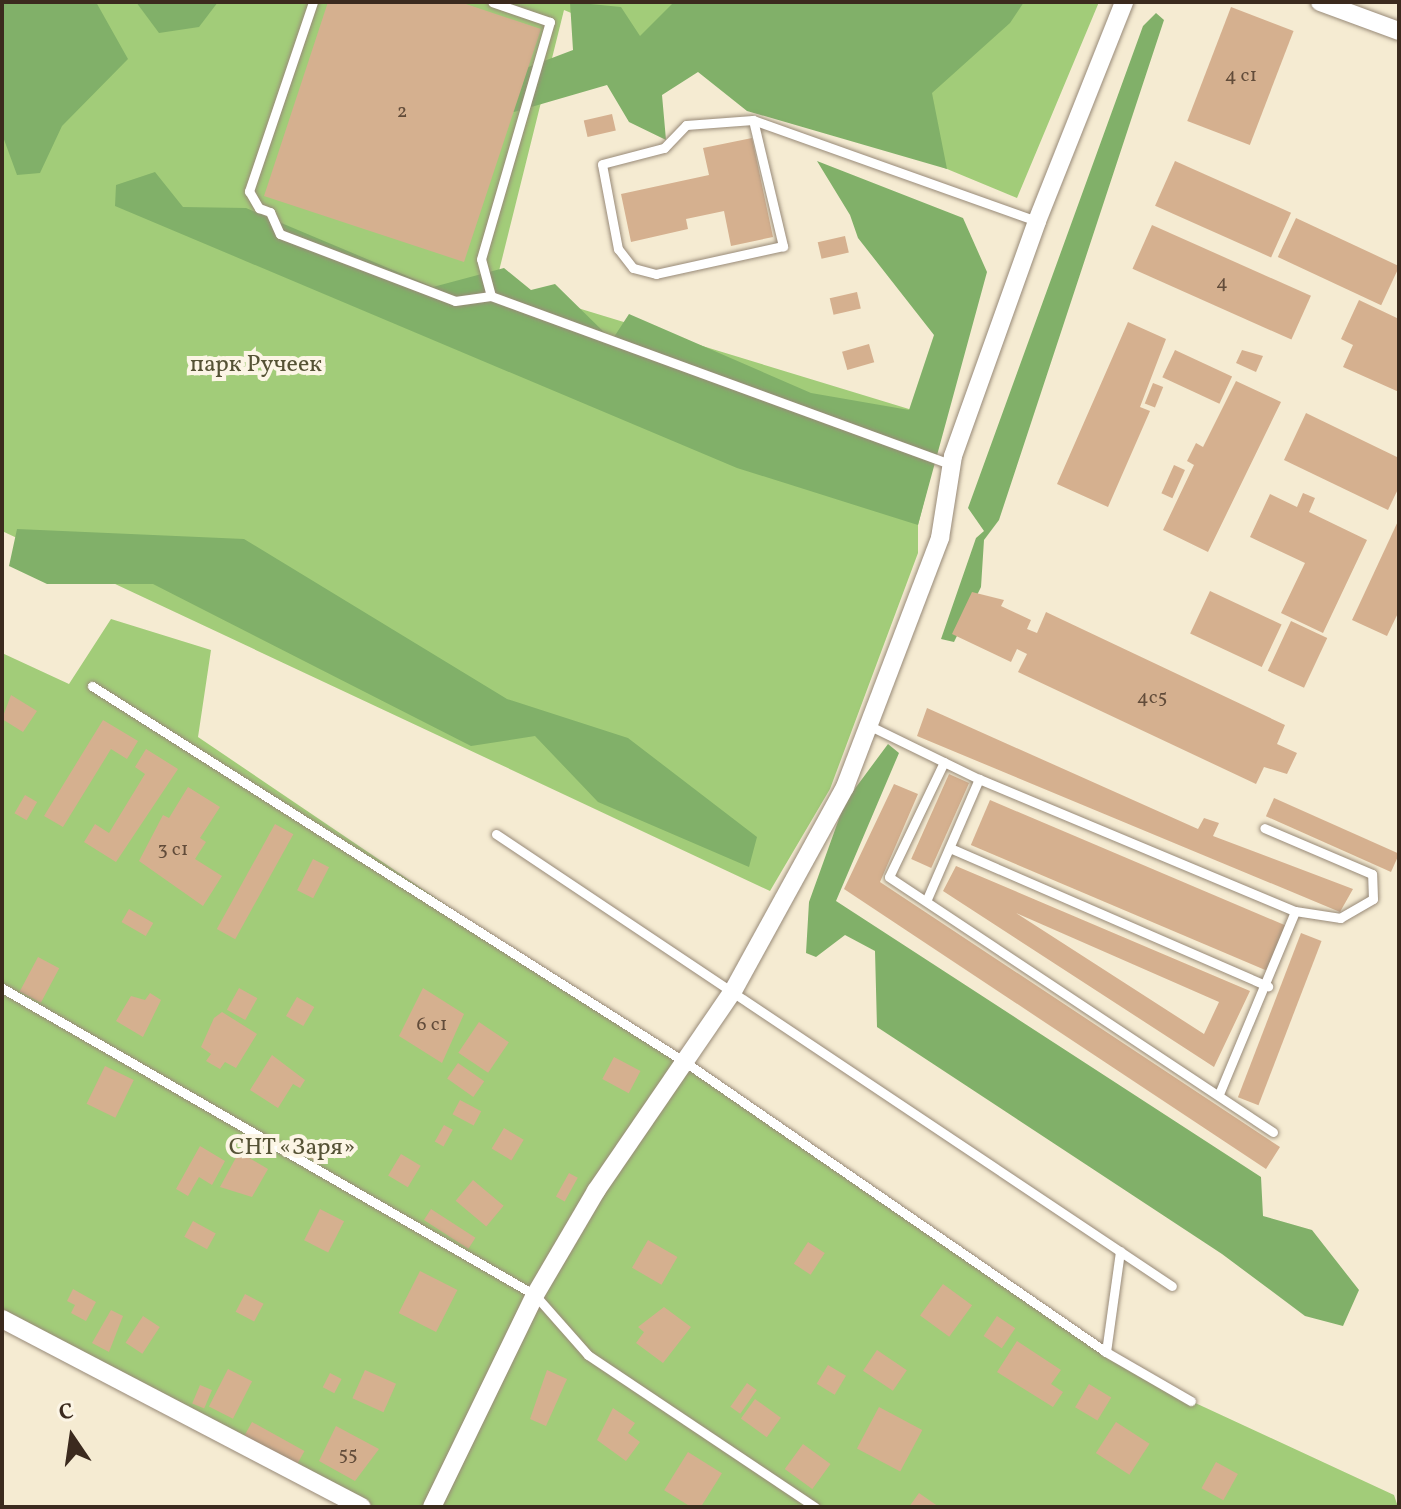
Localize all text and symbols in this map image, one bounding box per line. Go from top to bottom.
house number: 4 с1 [1225,64,1257,88]
house number: 2 [397,100,407,124]
house number: 4 [1216,271,1228,295]
park label: парк Ручеек [190,352,322,380]
house number: 4с5 [1137,686,1167,710]
house number: 3 с1 [158,838,188,862]
house number: 6 с1 [417,1013,447,1037]
park label: СНТ «Заря» [228,1135,356,1163]
text: С [56,1396,77,1430]
north arrow [32,1397,112,1477]
house number: 55 [338,1443,358,1467]

